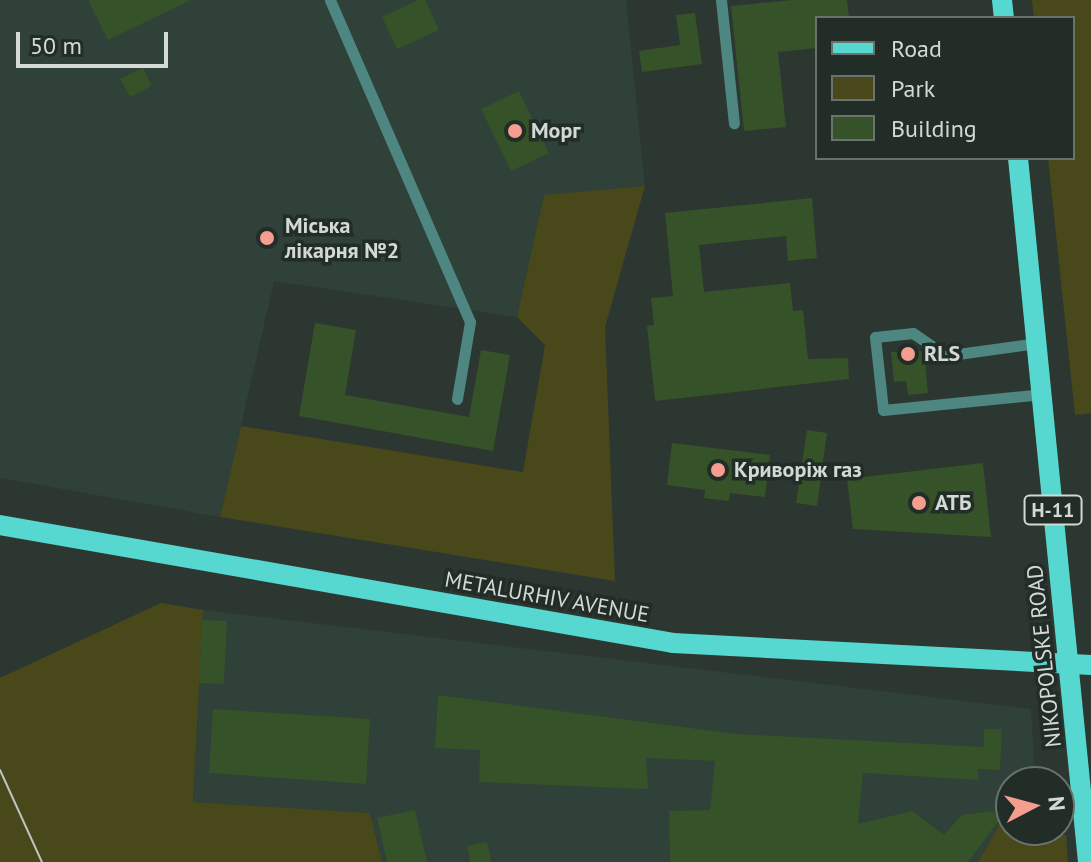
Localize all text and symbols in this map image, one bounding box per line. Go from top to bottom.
scale bar [20,16,172,66]
legend [815,16,1075,160]
text: 50 m [30,30,82,61]
text: Road [891,33,942,64]
text: Park [891,73,935,104]
text: Building [891,113,977,144]
place label: Морг [531,118,581,144]
marker: Морг [506,122,524,140]
place label: Міська лікарня №2 [285,212,399,264]
marker: Міська лікарня №2 [256,227,278,249]
place label: RLS [924,341,960,367]
marker: RLS [899,345,917,363]
place label: Криворіж газ [734,457,862,483]
marker: Криворіж газ [709,461,727,479]
place label: АТБ [935,490,972,516]
marker: АТБ [910,494,928,512]
road number: Н-11 [1023,494,1083,526]
street label: NIKOPOLSKE ROAD [1021,563,1067,749]
street label: METALURHIV AVENUE [442,566,652,628]
north arrow [995,766,1075,846]
text: N [1042,795,1072,812]

